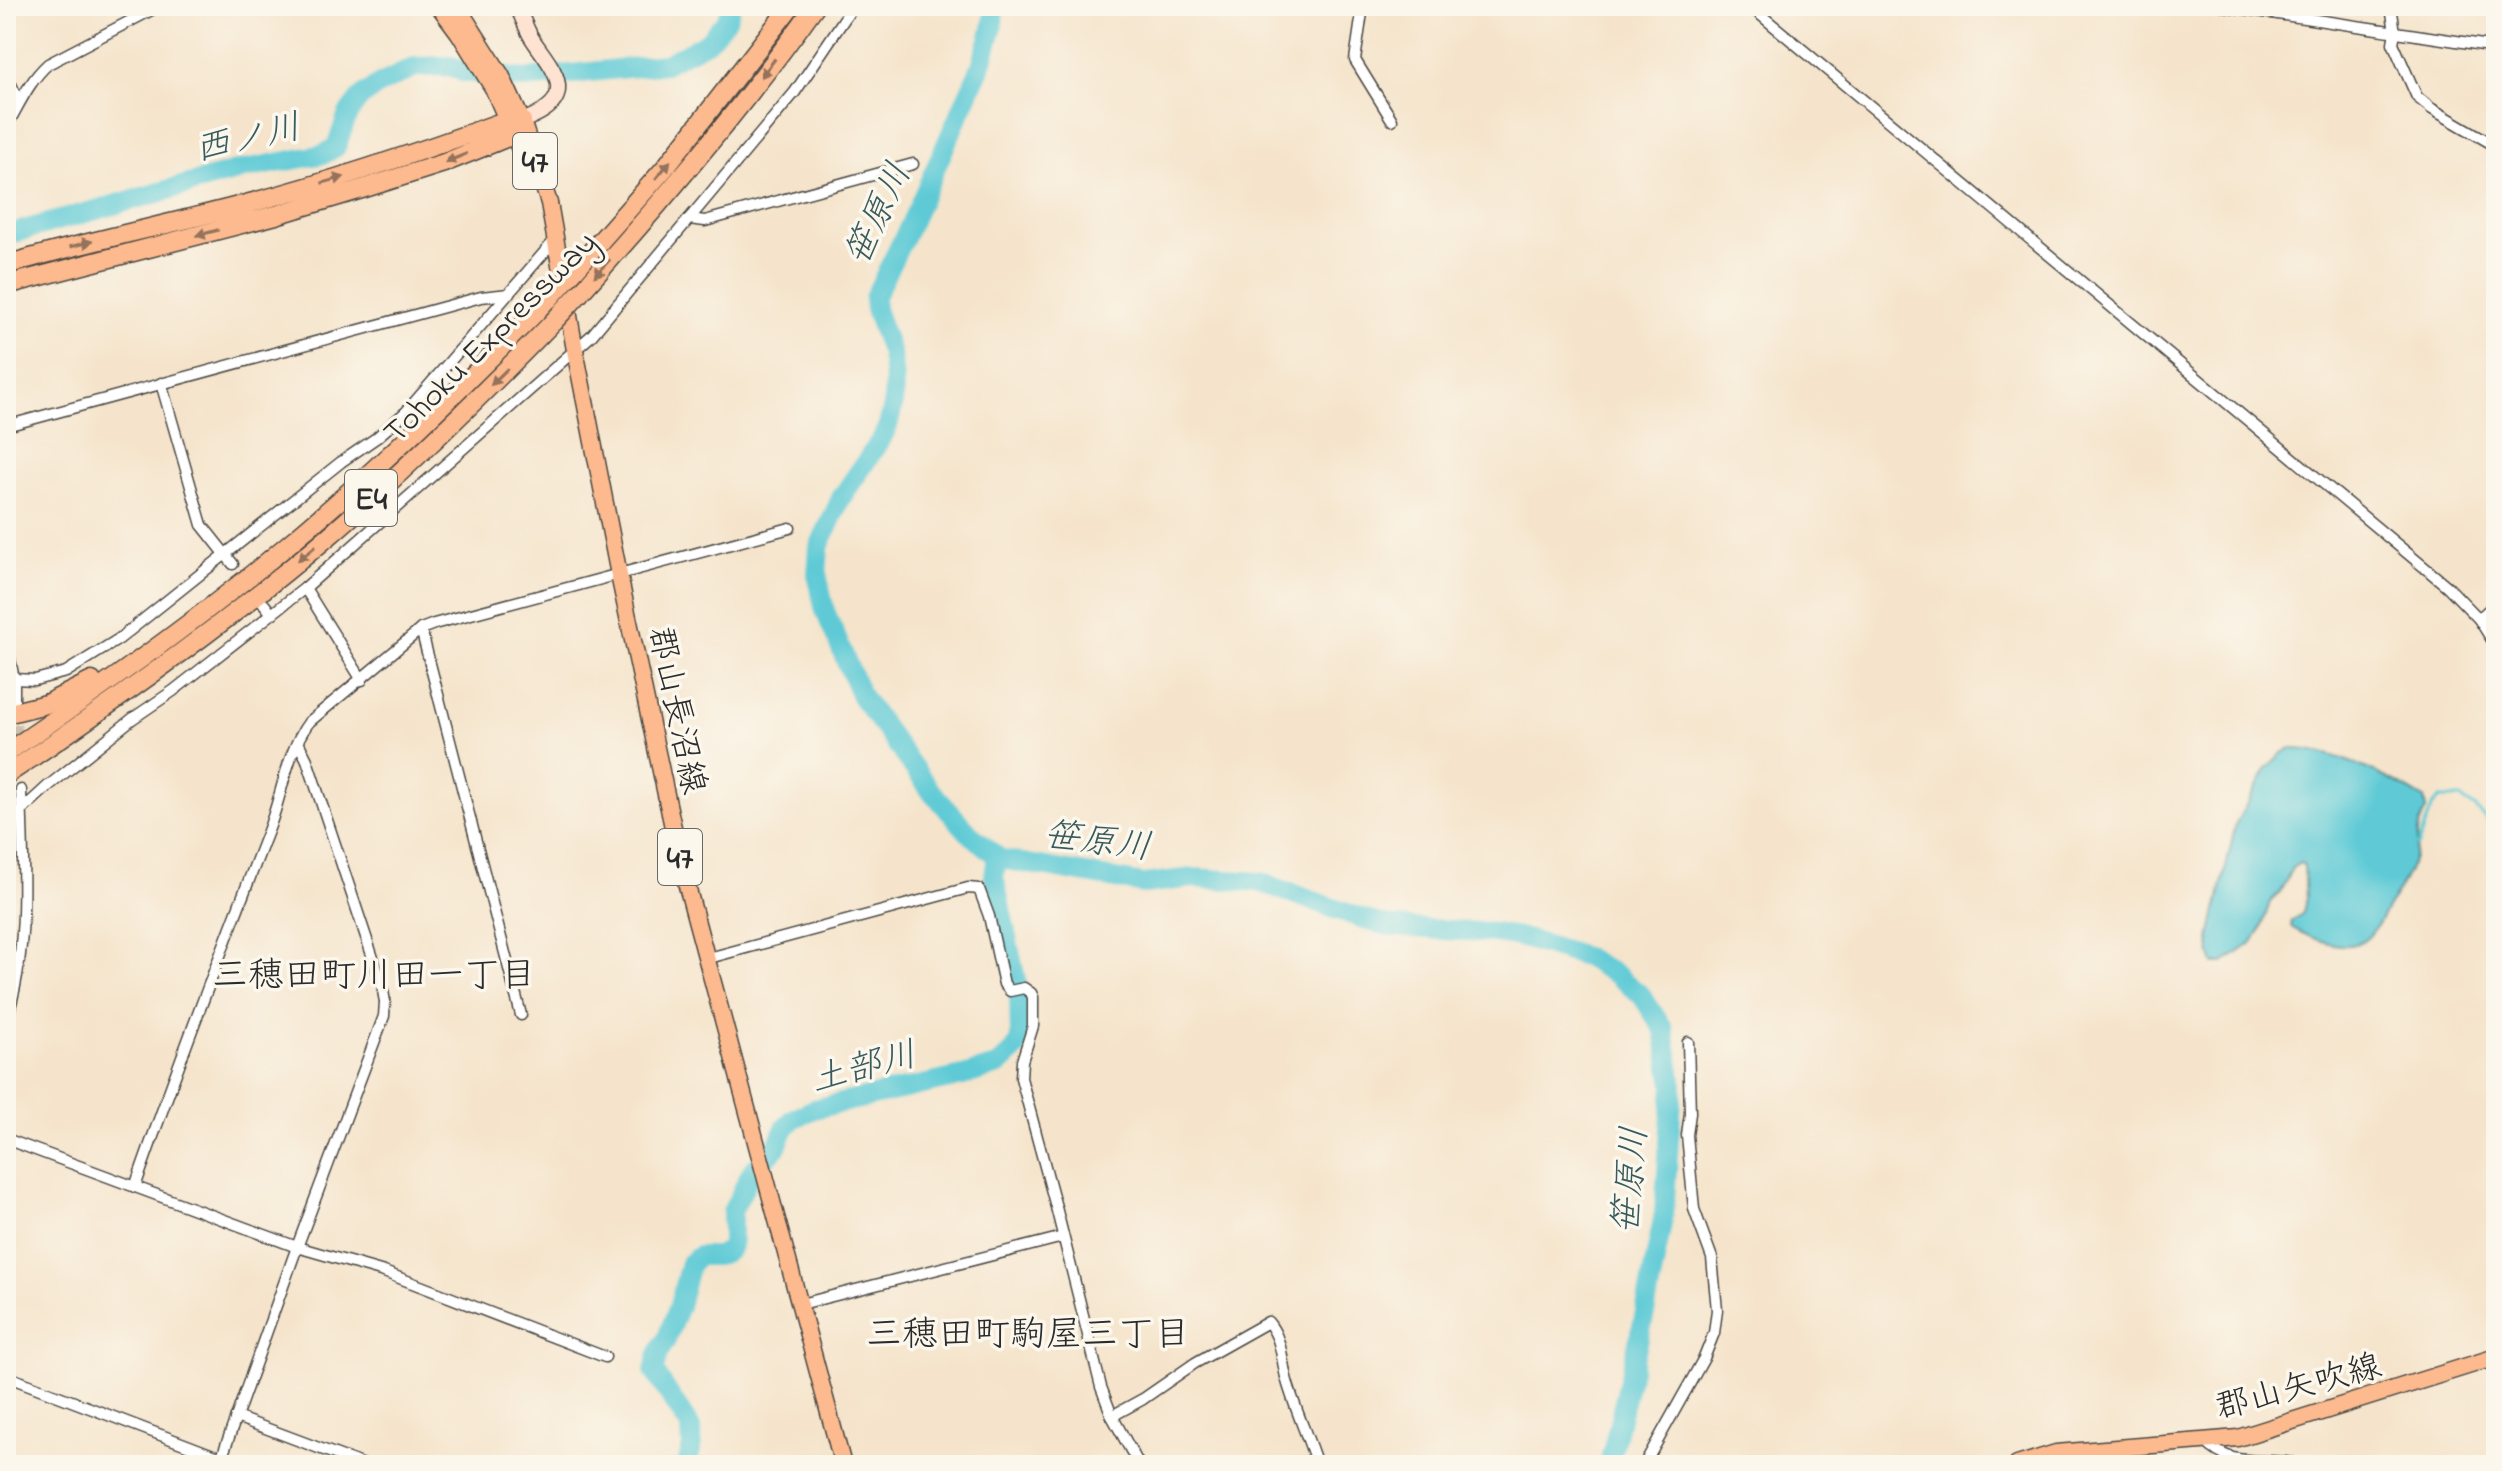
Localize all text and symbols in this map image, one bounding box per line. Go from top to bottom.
one-way arrow [761,58,777,79]
water label: 西ノ川 [189,102,307,178]
road number: 47 [513,133,557,189]
one-way arrow [444,152,468,165]
water label: 笹原川 [833,155,927,275]
one-way arrow [654,160,671,180]
one-way arrow [321,173,345,186]
street label: Tohoku Expressway [374,221,610,457]
one-way arrow [195,227,220,239]
one-way arrow [69,238,94,250]
one-way arrow [594,258,611,278]
one-way arrow [490,367,508,386]
road number: E4 [345,470,397,526]
one-way arrow [297,544,317,561]
street label: 郡山長沼線 [633,622,717,799]
water label: 笹原川 [1041,811,1154,876]
road number: 47 [658,829,702,885]
district label: 三穂田町川田一丁目 [212,951,536,1004]
water label: 土部川 [805,1030,923,1109]
water label: 笹原川 [1601,1124,1664,1237]
district label: 三穂田町駒屋三丁目 [866,1310,1190,1363]
street label: 郡山矢吹線 [2210,1343,2388,1435]

